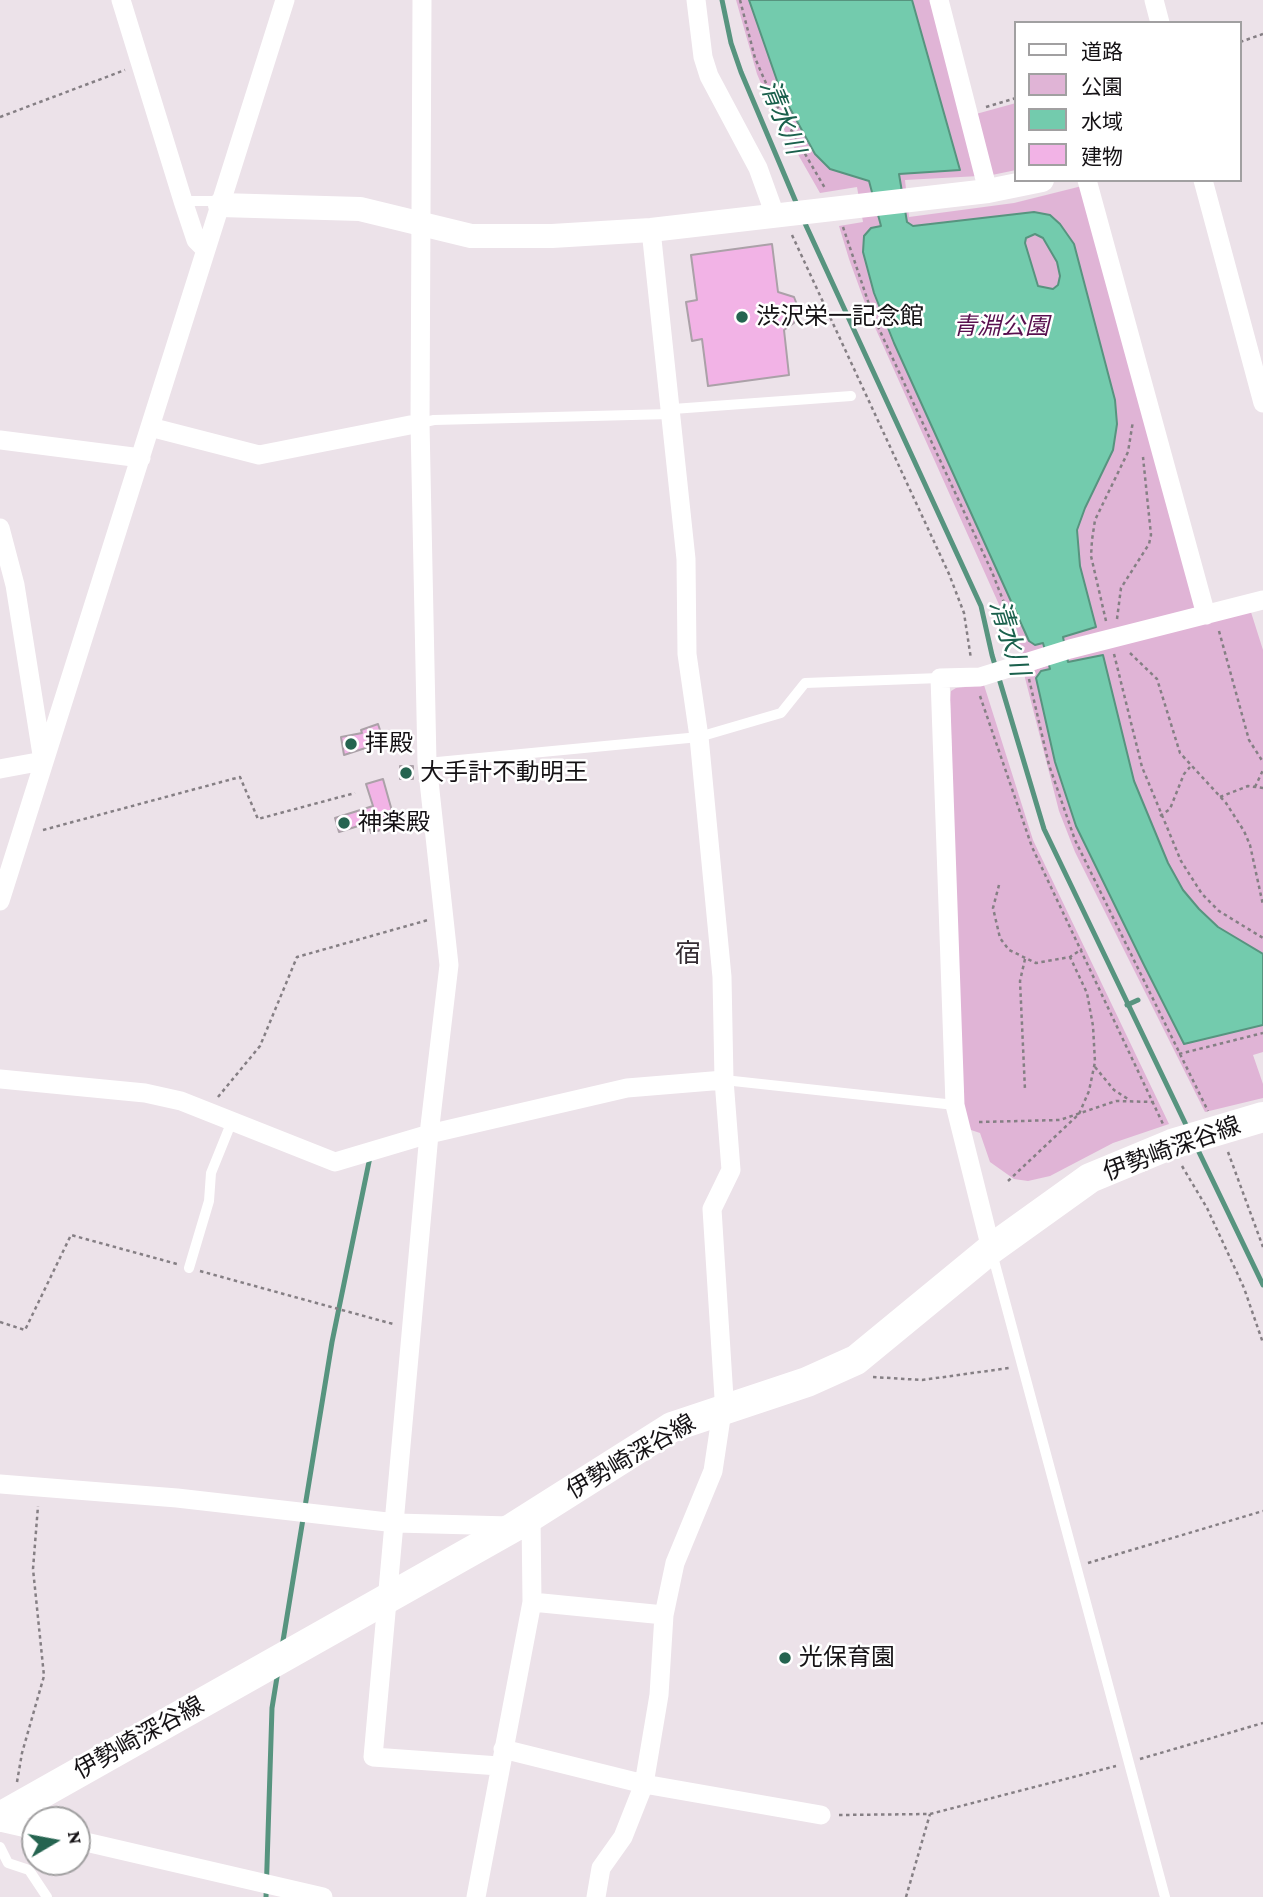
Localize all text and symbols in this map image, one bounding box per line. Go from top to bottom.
legend [1014,21,1242,182]
text: 道路 [1081,40,1123,64]
water label: 清水川 [753,75,811,159]
text: 公園 [1081,75,1123,99]
text: 水域 [1081,110,1123,134]
text: 建物 [1081,145,1123,169]
place label: 渋沢栄一記念館 [756,303,924,331]
marker: 渋沢栄一記念館 [734,309,750,325]
park label: 青淵公園 [953,313,1049,341]
water label: 清水川 [983,596,1035,680]
place label: 拝殿 [365,730,413,758]
marker: 拝殿 [343,736,359,752]
place label: 大手計不動明王 [420,759,588,787]
marker: 大手計不動明王 [398,765,414,781]
place label: 神楽殿 [358,809,430,837]
marker: 神楽殿 [336,815,352,831]
district label: 宿 [675,938,701,970]
street label: 伊勢崎深谷線 [1099,1111,1245,1187]
street label: 伊勢崎深谷線 [561,1409,701,1505]
place label: 光保育園 [799,1644,895,1672]
marker: 光保育園 [777,1650,793,1666]
street label: 伊勢崎深谷線 [69,1690,209,1786]
north arrow [21,1806,91,1876]
text: N [64,1829,87,1846]

